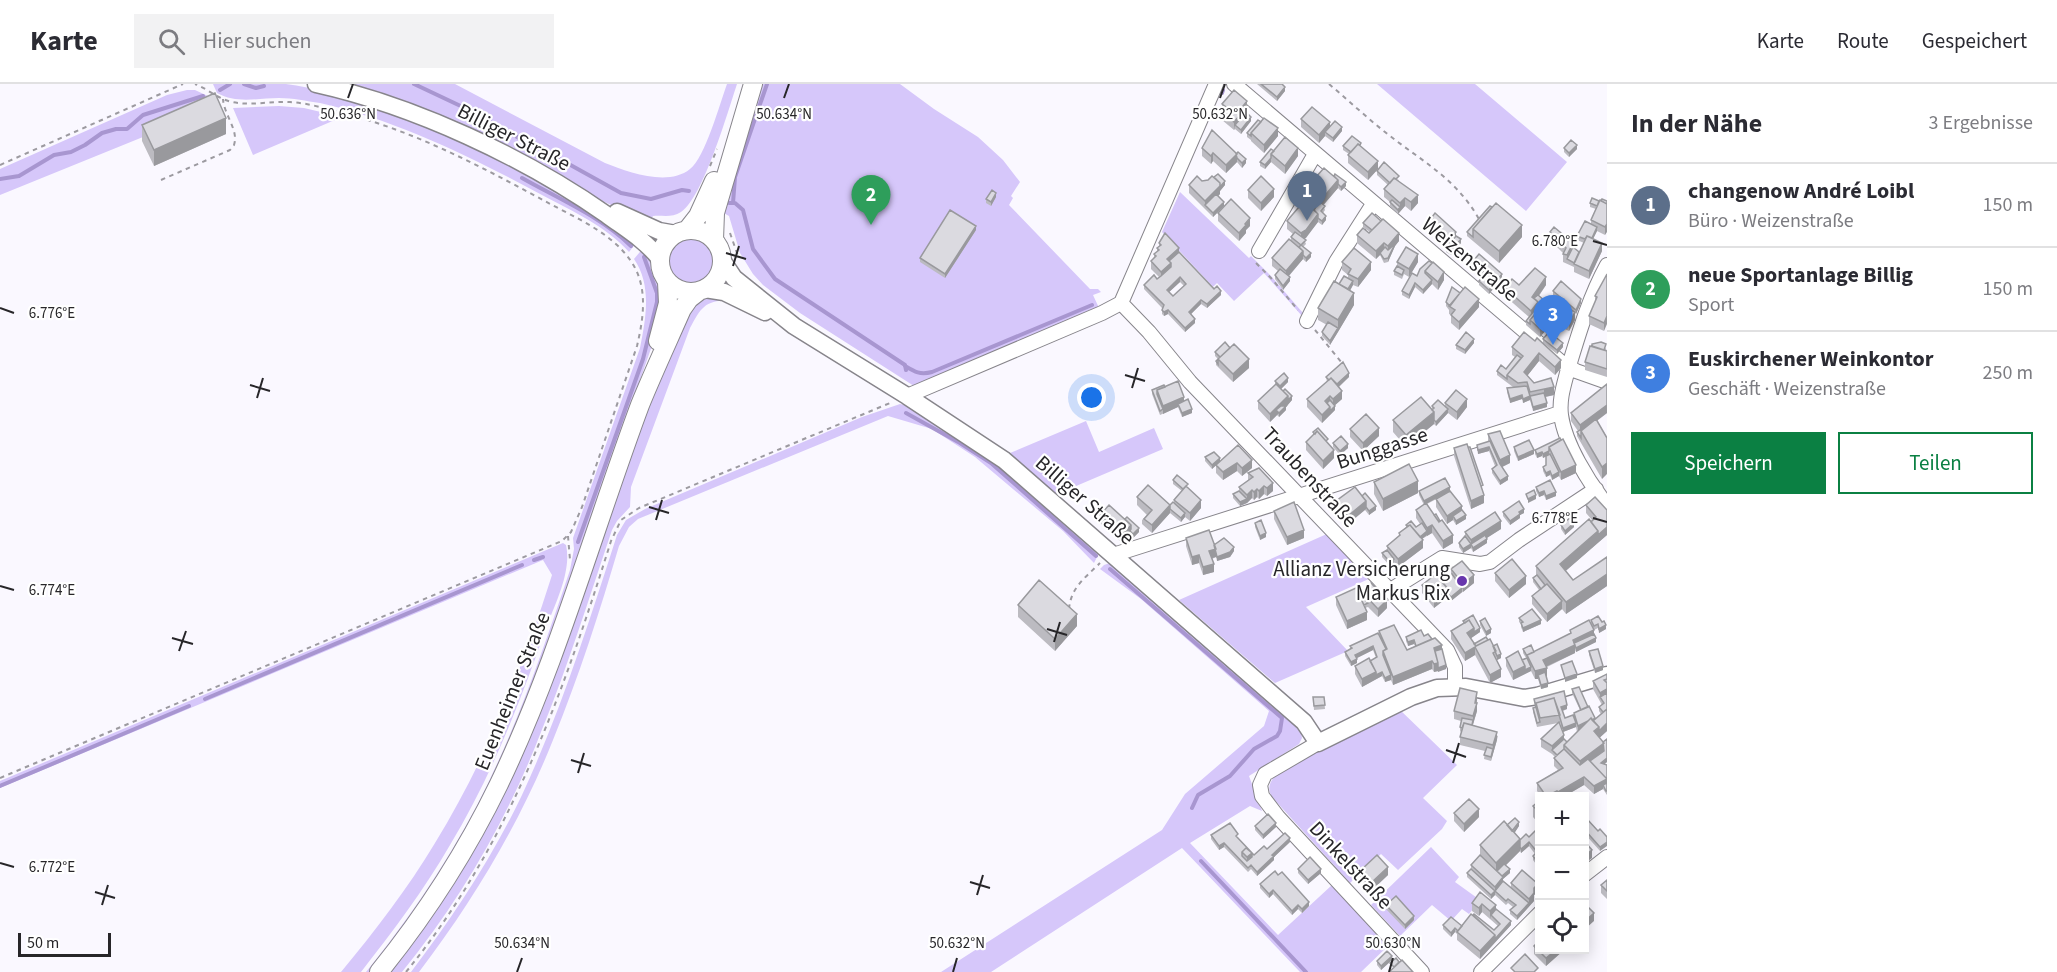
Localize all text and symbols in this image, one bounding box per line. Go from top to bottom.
search box [134,14,554,68]
text: Karte [30,21,98,61]
icon: search [155,25,188,58]
text: Hier suchen [203,25,312,57]
text: Karte [1757,26,1804,56]
text: Route [1837,26,1889,56]
text: Gespeichert [1922,26,2027,56]
street label: Billiger Straße [452,96,576,178]
text: 50.636°N [320,104,376,125]
text: 50.634°N [756,104,812,125]
text: 50.632°N [1192,104,1248,125]
text: In der Nähe [1631,105,1762,142]
text: 3 Ergebnisse [1928,109,2033,137]
pin: 1 [1288,172,1326,221]
text: changenow André Loibl [1688,175,1914,207]
pin: 2 [852,176,890,225]
text: 1 [1645,191,1656,219]
text: 150 m [1983,191,2033,219]
text: Büro · Weizenstraße [1688,207,1854,235]
street label: Weizenstraße [1415,210,1525,308]
text: 6.780°E [1532,231,1578,252]
text: neue Sportanlage Billig [1688,259,1913,291]
text: 2 [1645,275,1656,303]
text: 150 m [1983,275,2033,303]
text: Sport [1688,291,1734,319]
pin: 3 [1534,296,1572,345]
text: 6.776°E [29,303,75,324]
text: Euskirchener Weinkontor [1688,343,1934,375]
text: 3 [1645,359,1656,387]
text: 250 m [1983,359,2033,387]
text: Geschäft · Weizenstraße [1688,375,1886,403]
your location [1077,383,1106,412]
street label: Bunggasse [1332,419,1432,477]
street label: Traubenstraße [1255,420,1365,534]
button: Speichern [1631,432,1826,494]
button: Teilen [1838,432,2033,494]
street label: Billiger Straße [1029,448,1141,552]
text: 6.778°E [1532,508,1578,529]
place label: Allianz Versicherung Markus Rix [1273,554,1451,608]
marker: Allianz Versicherung Markus Rix [1455,574,1469,588]
text: 6.774°E [29,580,75,601]
street label: Euenheimer Straße [467,607,557,775]
map controls [1535,792,1589,954]
button: + [1535,792,1589,846]
street label: Dinkelstraße [1302,814,1400,916]
button: − [1535,846,1589,900]
text: 6.772°E [29,857,75,878]
button: locate [1535,900,1589,954]
scale bar [18,930,111,958]
text: 50 m [27,932,59,954]
text: 50.634°N [494,933,550,954]
text: 50.632°N [929,933,985,954]
text: 50.630°N [1365,933,1421,954]

